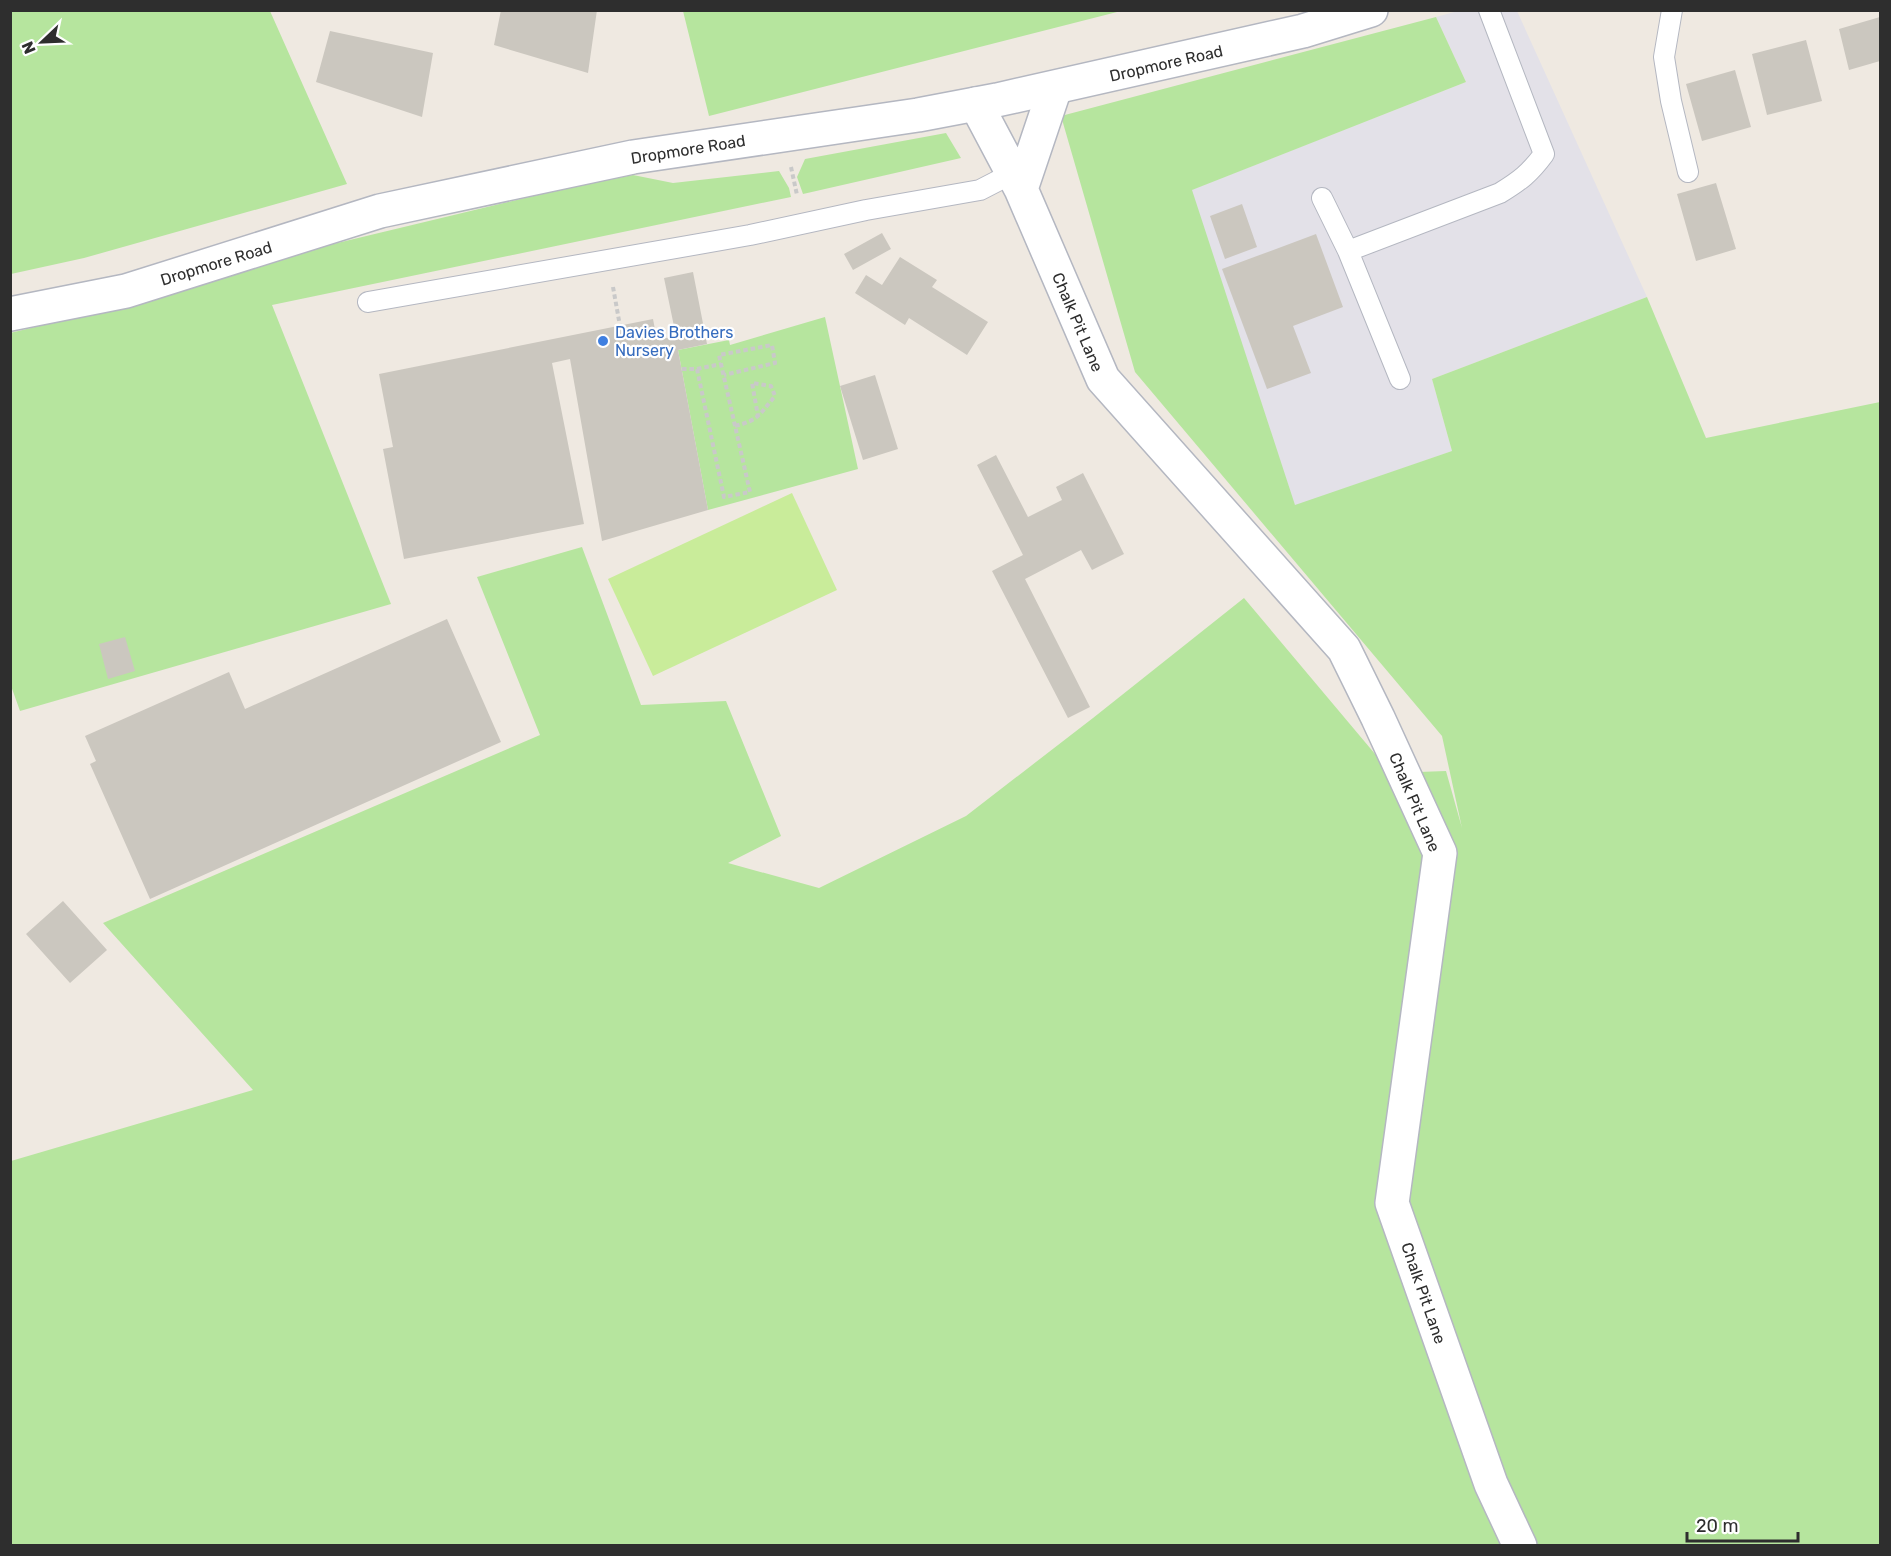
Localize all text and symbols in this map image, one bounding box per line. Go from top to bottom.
north arrow [12,12,72,72]
text: N [18,39,40,57]
street label: Dropmore Road [1108,41,1225,86]
street label: Dropmore Road [629,131,747,168]
street label: Dropmore Road [158,237,274,289]
street label: Chalk Pit Lane [1048,270,1107,375]
place label: Davies Brothers Nursery [615,323,733,360]
marker: Davies Brothers Nursery [596,334,610,348]
street label: Chalk Pit Lane [1385,750,1444,855]
street label: Chalk Pit Lane [1397,1240,1450,1346]
scale bar [1687,1505,1798,1543]
text: 20 m [1696,1515,1738,1537]

